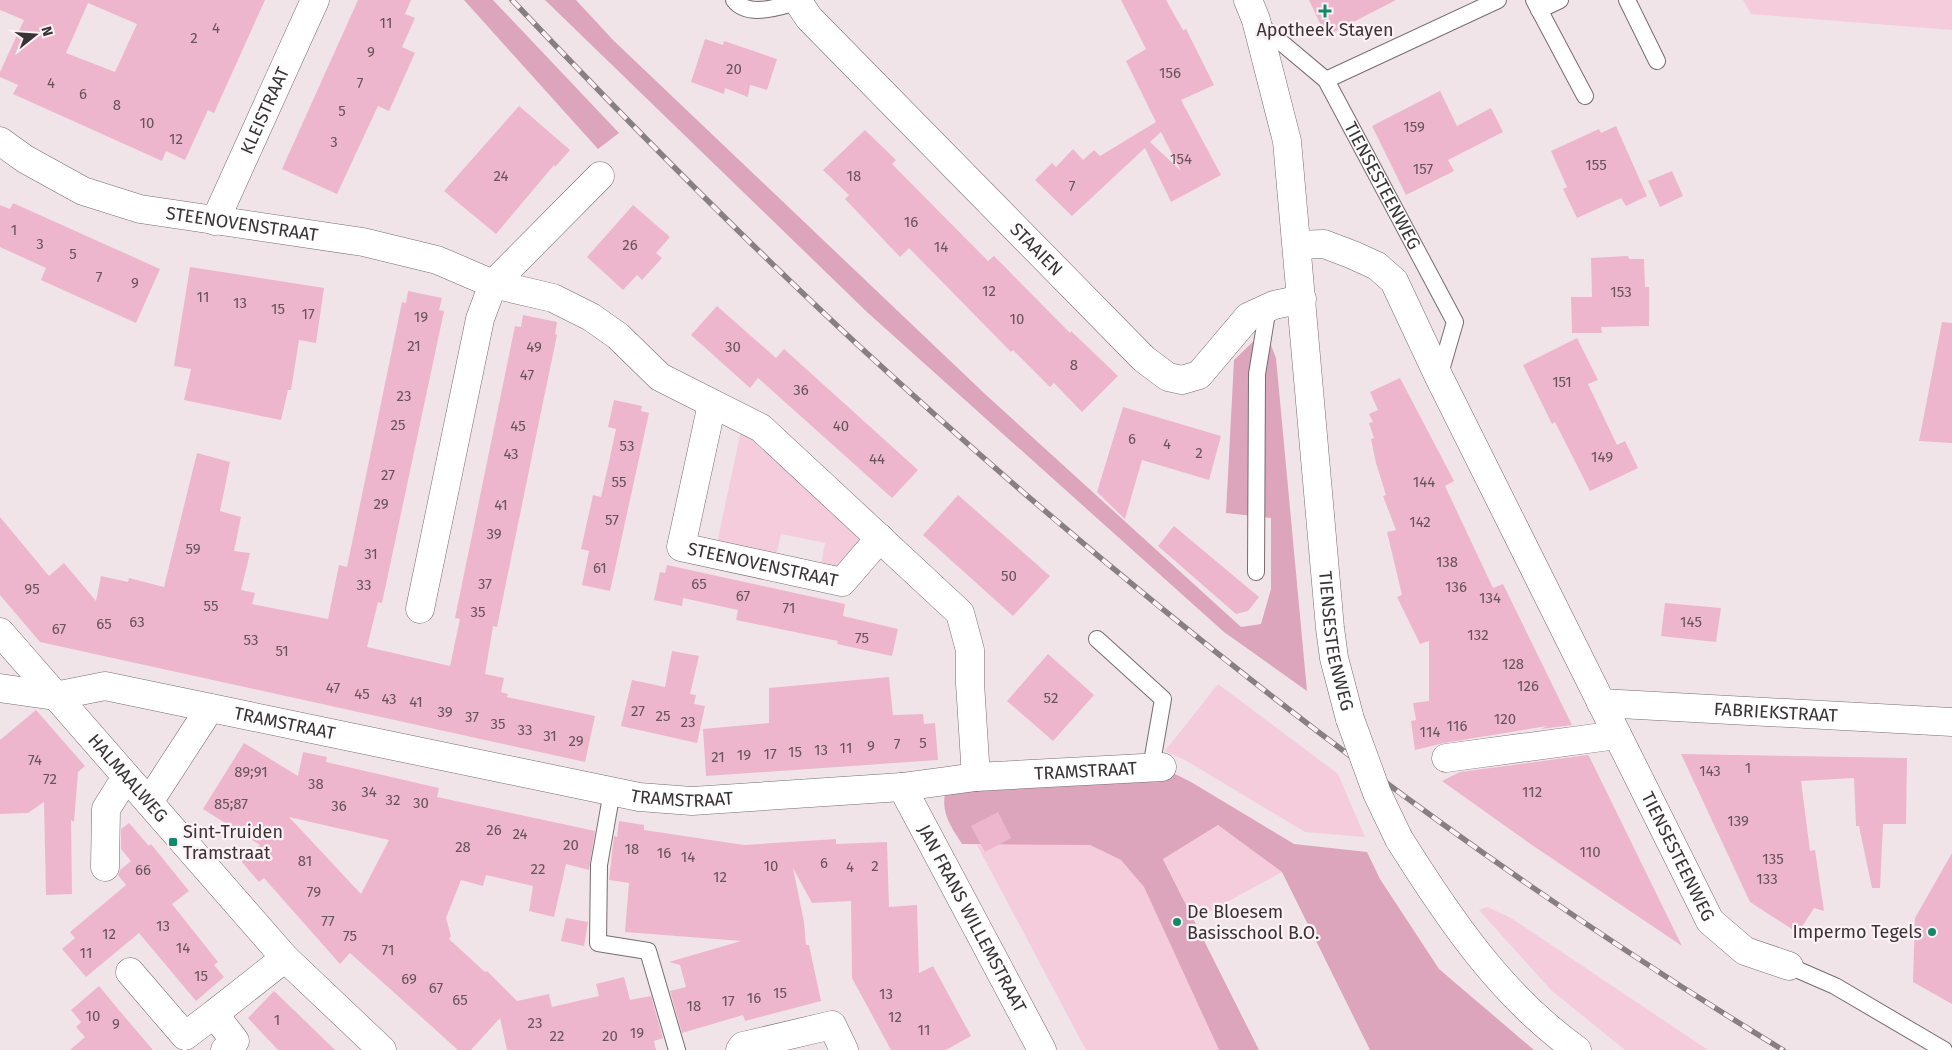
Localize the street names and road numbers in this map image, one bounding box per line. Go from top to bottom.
street label: KLEISTRAAT [236,63,294,158]
street label: TIENSESTEENWEG [1339,118,1425,254]
street label: STEENOVENSTRAAT [165,202,320,246]
street label: STAAIEN [1005,218,1067,281]
street label: STEENOVENSTRAAT [686,538,841,592]
street label: TIENSESTEENWEG [1314,570,1358,713]
street label: FABRIEKSTRAAT [1713,698,1839,727]
street label: TRAMSTRAAT [232,702,338,745]
street label: HALMAALWEG [83,729,172,827]
street label: TRAMSTRAAT [1034,757,1138,785]
street label: TRAMSTRAAT [628,785,735,812]
street label: TIENSESTEENWEG [1636,788,1719,925]
street label: JAN FRANS WILLEMSTRAAT [913,821,1031,1017]

